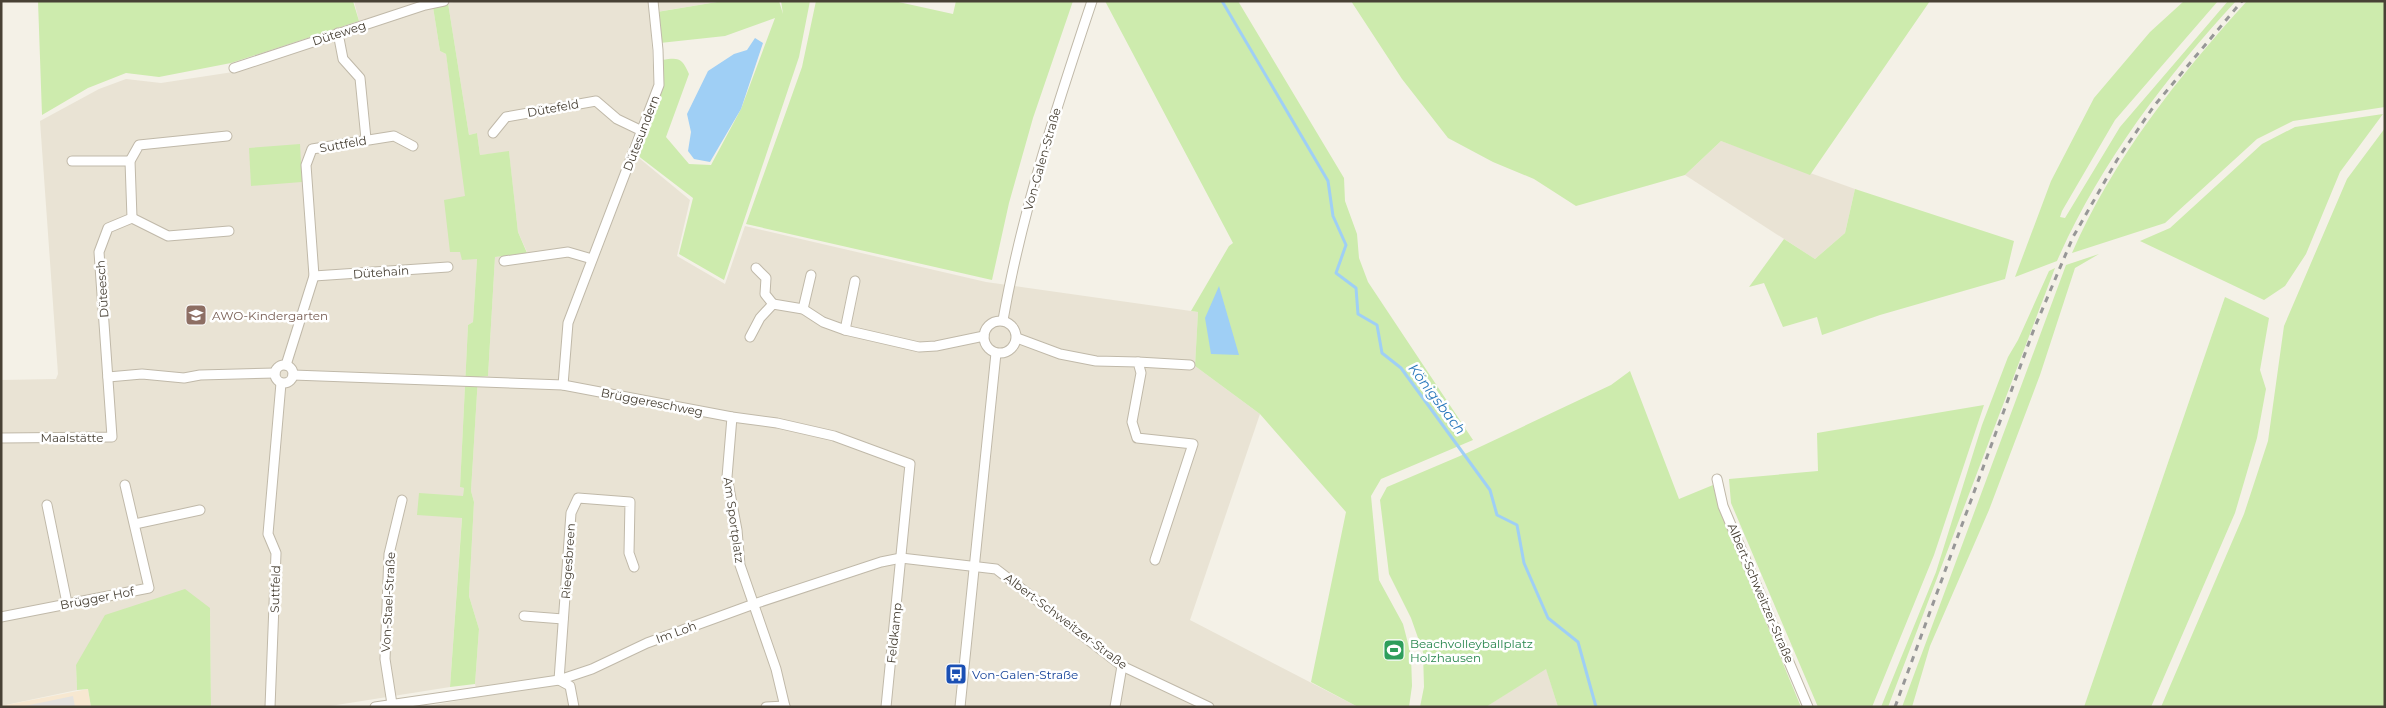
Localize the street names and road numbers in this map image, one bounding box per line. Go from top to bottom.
street label: Düteweg [310,17,368,49]
street label: Dütesundern [620,93,662,173]
street label: Dütefeld [526,96,580,120]
street label: Von-Galen-Straße [1020,106,1064,212]
street label: Suttfeld [318,132,368,156]
street label: Düteesch [93,260,111,318]
street label: Dütehain [352,263,410,281]
street label: Brüggereschweg [600,385,704,419]
street label: Maalstätte [40,430,104,445]
street label: Am Sportplatz [721,476,747,564]
street label: Albert-Schweitzer-Straße [1725,521,1797,665]
street label: Riegesbreen [558,523,578,599]
street label: Von-Stael-Straße [378,551,398,653]
street label: Suttfeld [267,565,283,613]
street label: Albert-Schweitzer-Straße [1001,570,1131,672]
street label: Brügger Hof [59,583,136,613]
street label: Feldkamp [883,602,905,664]
street label: Im Loh [654,618,698,646]

